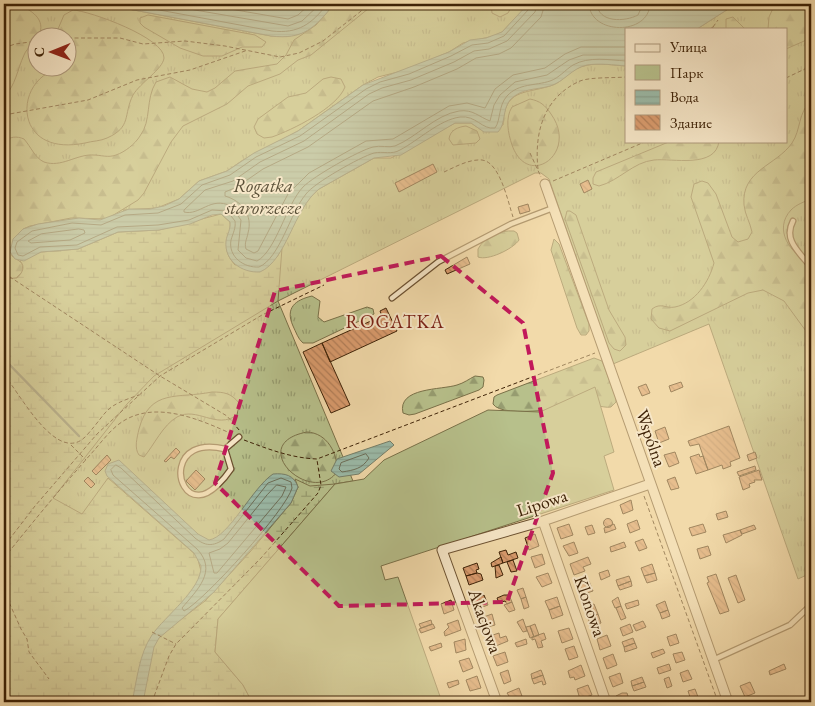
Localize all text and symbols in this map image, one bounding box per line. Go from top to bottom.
north arrow [28,28,78,78]
legend [625,28,788,142]
text: Улица [669,37,707,56]
text: С [30,47,48,57]
text: Парк [670,63,703,82]
text: Вода [670,87,699,106]
text: Здание [670,113,712,132]
water label: Rogatka starorzecze [224,173,301,220]
district label: ROGATKA [345,309,445,334]
street label: Wspólna [631,406,672,470]
street label: Lipowa [513,483,571,522]
street label: Klonowa [569,572,612,640]
street label: Akacjowa [463,585,508,657]

